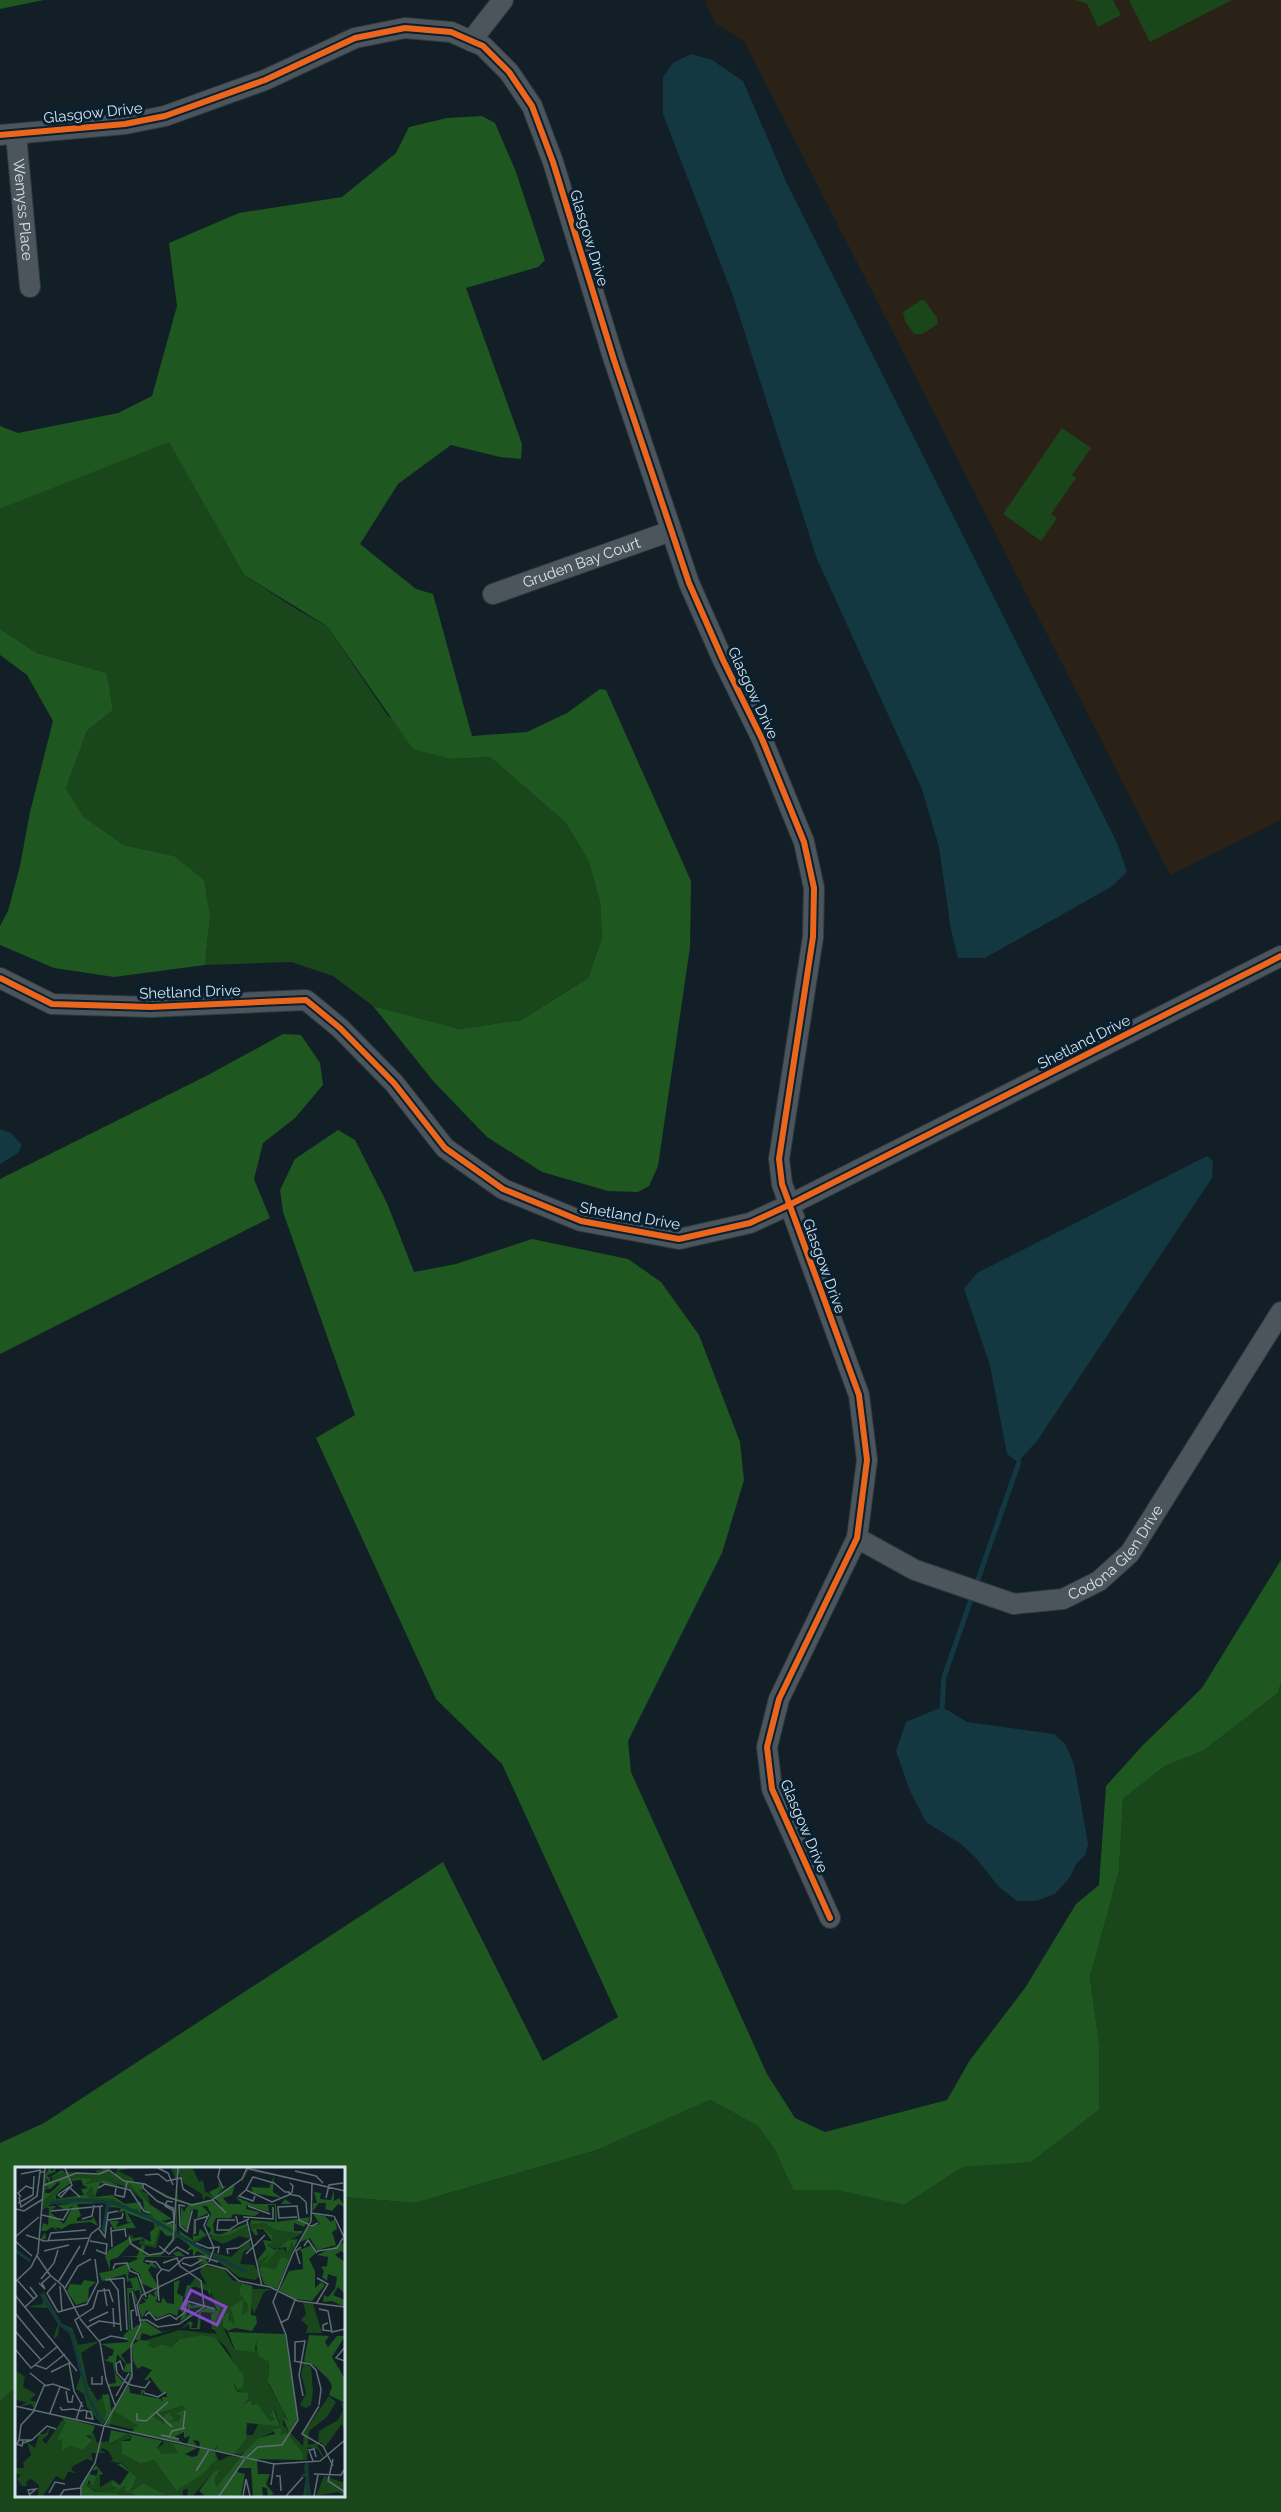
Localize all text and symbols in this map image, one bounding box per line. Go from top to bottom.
street label: Glasgow Drive [43,99,144,127]
street label: Wemyss Place [9,158,37,261]
street label: Glasgow Drive [566,188,612,288]
street label: Gruden Bay Court [520,534,643,592]
street label: Glasgow Drive [724,644,782,742]
street label: Shetland Drive [139,981,241,1003]
street label: Shetland Drive [1035,1011,1133,1073]
street label: Shetland Drive [578,1198,682,1234]
street label: Glasgow Drive [799,1216,850,1316]
street label: Codona Glen Drive [1065,1501,1167,1604]
street label: Glasgow Drive [776,1777,832,1876]
inset map [15,2167,345,2497]

